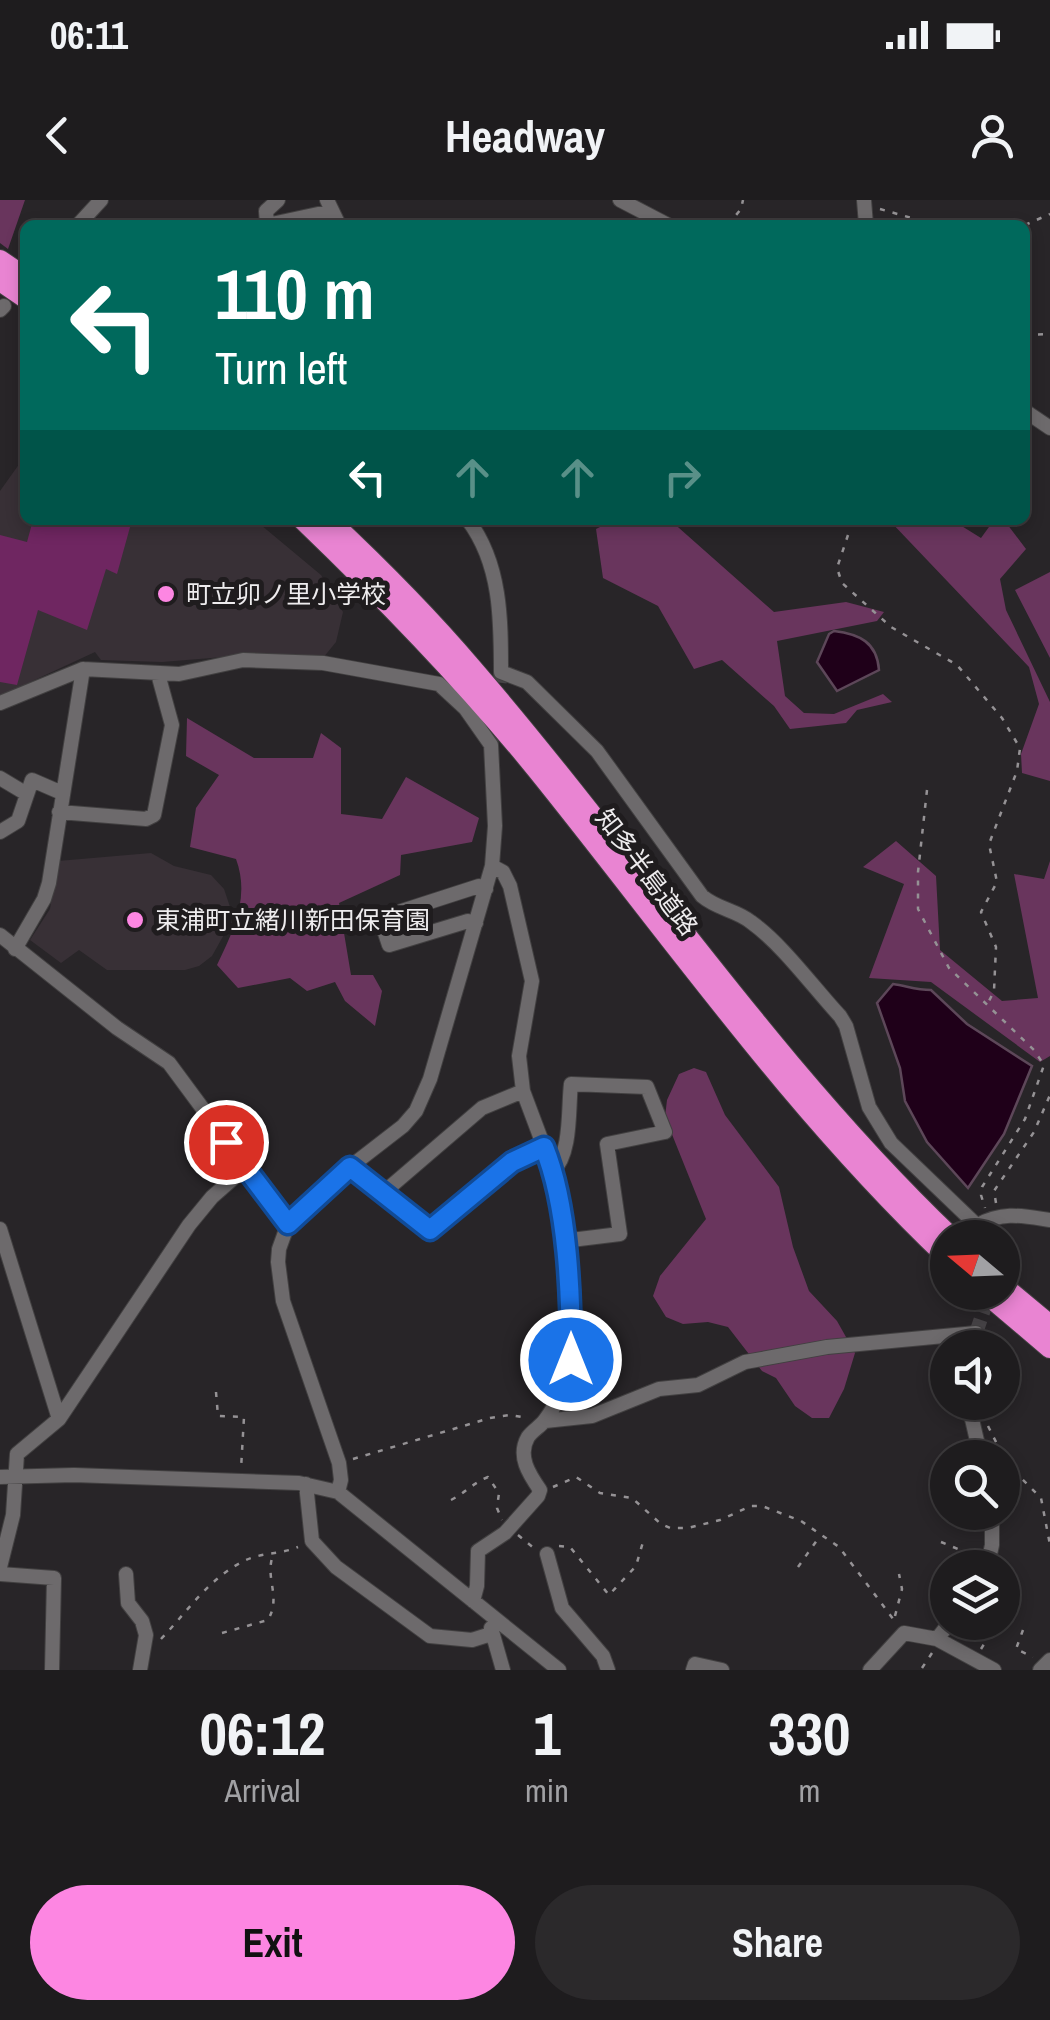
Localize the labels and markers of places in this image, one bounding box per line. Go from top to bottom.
place label: 町立卯ノ里小学校 [186,577,386,611]
marker: 町立卯ノ里小学校 [155,583,177,605]
place label: 東浦町立緒川新田保育園 [155,903,430,937]
marker: 東浦町立緒川新田保育園 [124,909,146,931]
pin [184,1100,269,1185]

